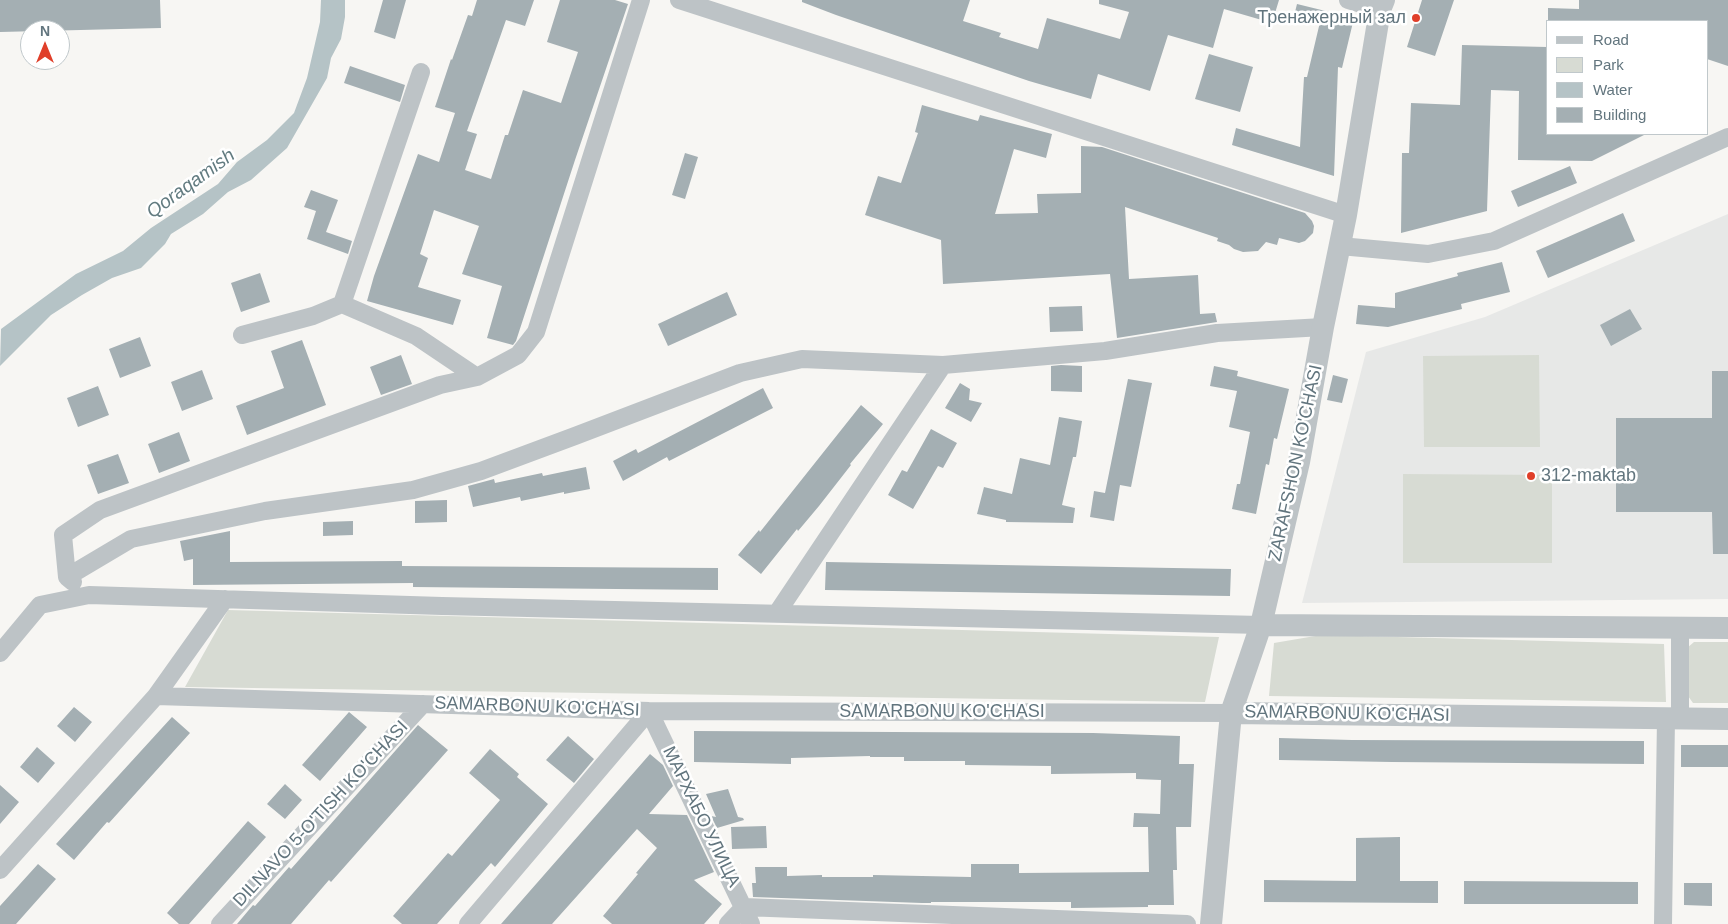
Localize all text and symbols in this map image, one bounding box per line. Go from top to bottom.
place label: Тренажерный зал [1257,7,1406,29]
marker: Тренажерный зал [1410,12,1422,24]
north arrow [20,20,70,70]
legend [1546,20,1708,135]
text: N [40,23,50,39]
text: Road [1593,31,1629,48]
text: Park [1593,56,1624,73]
text: Water [1593,81,1632,98]
text: Building [1593,106,1646,123]
water label: Qoraqamish [142,144,240,224]
street label: ZARAFSHON KO'CHASI [1265,363,1327,563]
place label: 312-maktab [1541,465,1636,487]
marker: 312-maktab [1525,470,1537,482]
street label: SAMARBONU KO'CHASI [434,693,640,721]
street label: SAMARBONU KO'CHASI [839,701,1045,723]
street label: SAMARBONU KO'CHASI [1244,701,1450,727]
street label: DILNAVO 5-O'TISH KO'CHASI [229,716,413,912]
street label: МАРХАБО УЛИЦА [658,743,744,891]

